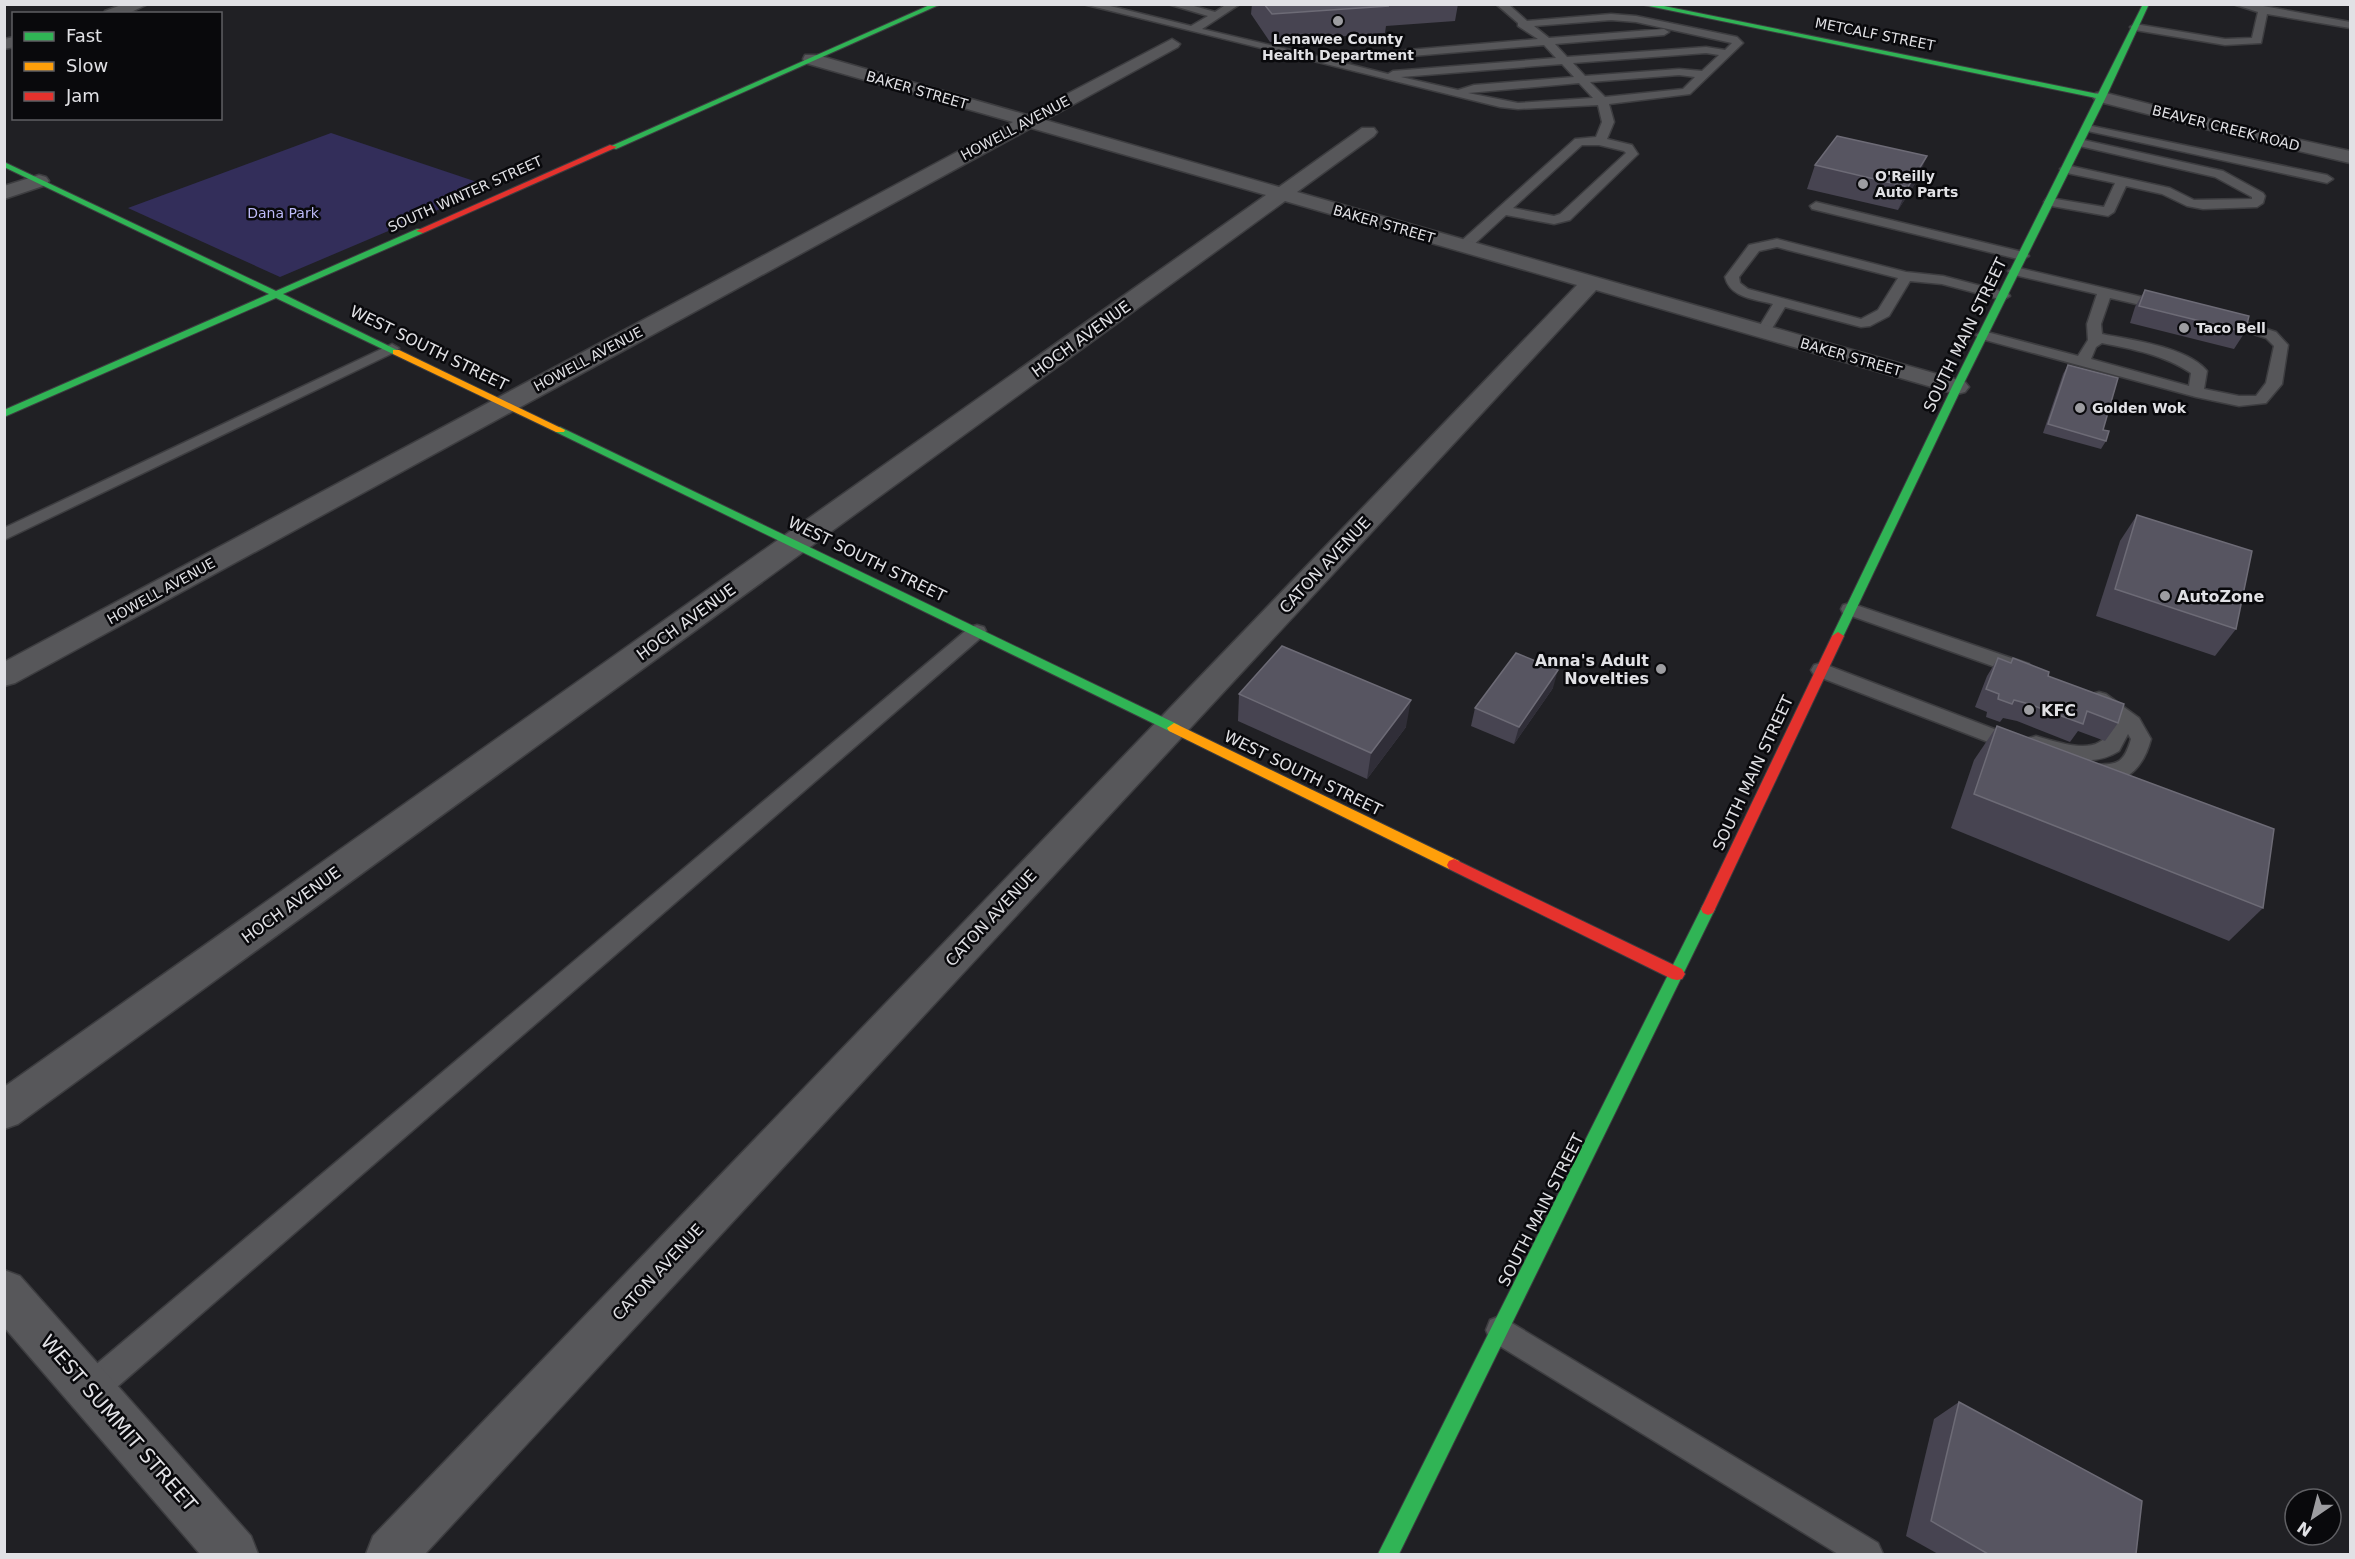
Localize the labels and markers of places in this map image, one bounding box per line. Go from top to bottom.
marker: Lenawee County Health Department [1331,14,1345,28]
place label: Lenawee County Health Department [1262,31,1414,63]
place label: O'Reilly Auto Parts [1875,168,1958,200]
marker: O'Reilly Auto Parts [1856,177,1870,191]
place label: Taco Bell [2196,320,2266,336]
marker: Taco Bell [2177,321,2191,335]
place label: Golden Wok [2092,400,2187,416]
marker: Golden Wok [2073,401,2087,415]
place label: AutoZone [2177,587,2264,606]
marker: AutoZone [2158,589,2172,603]
place label: Anna's Adult Novelties [1535,651,1649,688]
marker: Anna's Adult Novelties [1654,662,1668,676]
place label: KFC [2041,701,2076,720]
marker: KFC [2022,703,2036,717]

